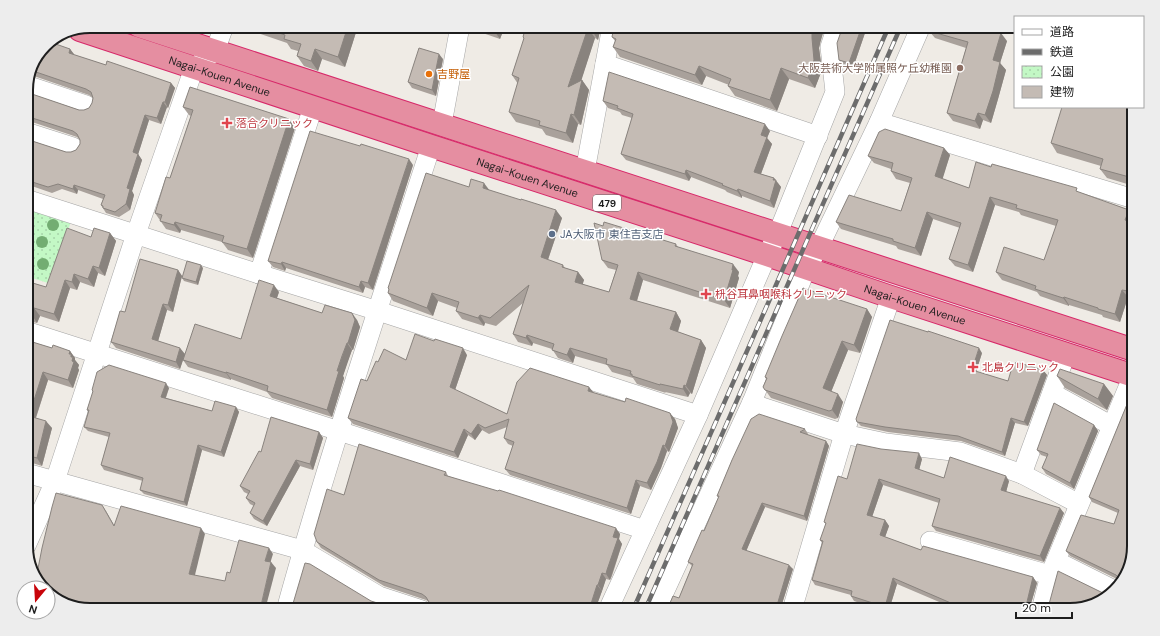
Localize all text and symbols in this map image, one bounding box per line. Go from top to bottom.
legend [1014,16,1144,108]
text: 道路 [1050,24,1074,40]
text: 鉄道 [1050,44,1074,60]
street label: Nagai-Kouen Avenue [167,53,272,99]
place label: 大阪芸術大学附属照ケ丘幼稚園 [798,61,952,75]
marker: 大阪芸術大学附属照ケ丘幼稚園 [955,63,965,73]
text: 公園 [1050,64,1074,80]
place label: 吉野屋 [437,67,470,81]
marker: 吉野屋 [424,69,434,79]
text: 建物 [1050,84,1074,100]
place label: 落合クリニック [236,116,313,130]
marker: 落合クリニック [221,117,233,129]
street label: Nagai-Kouen Avenue [475,154,580,200]
road number: 479 [593,195,621,211]
place label: JA大阪市 東住吉支店 [560,227,663,241]
marker: JA大阪市 東住吉支店 [547,229,557,239]
street label: Nagai-Kouen Avenue [862,281,968,328]
place label: 枡谷耳鼻咽喉科クリニック [715,287,847,301]
marker: 枡谷耳鼻咽喉科クリニック [700,288,712,300]
place label: 北島クリニック [982,360,1059,374]
marker: 北島クリニック [967,361,979,373]
north arrow [16,580,56,620]
scale bar [1016,594,1072,620]
text: 20 m [1022,600,1051,616]
text: N [27,602,39,617]

